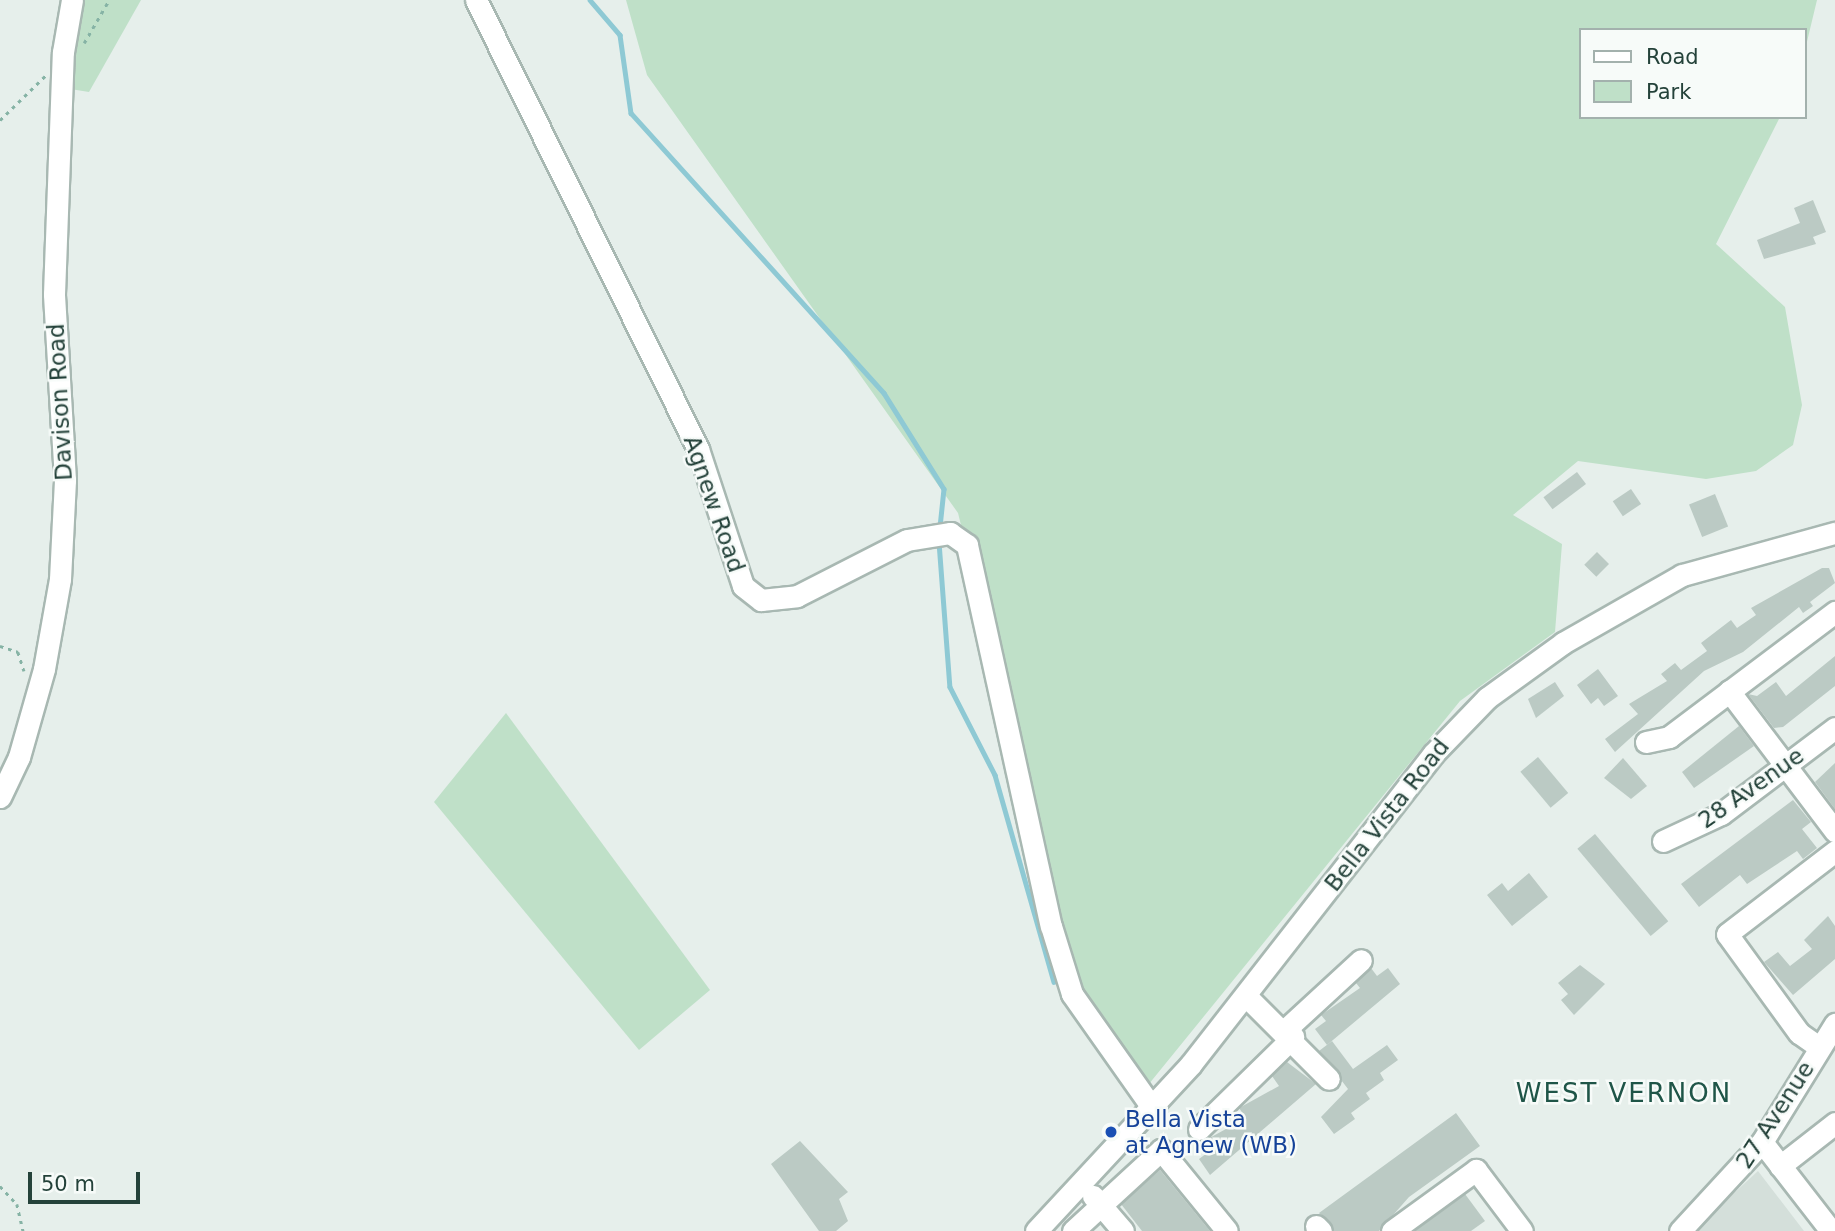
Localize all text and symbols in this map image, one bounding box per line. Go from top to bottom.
legend [1580,28,1807,119]
text: Road [1646,45,1699,69]
text: Park [1646,80,1691,104]
street label: Davison Road [42,323,78,481]
street label: Agnew Road [678,432,750,576]
street label: Bella Vista Road [1319,733,1455,897]
street label: 28 Avenue [1693,742,1809,834]
street label: 27 Avenue [1730,1056,1820,1174]
district label: WEST VERNON [1517,1078,1731,1110]
place label: Bella Vista at Agnew (WB) [1125,1105,1297,1159]
marker: Bella Vista at Agnew (WB) [1103,1124,1119,1140]
scale bar [32,1158,144,1202]
text: 50 m [41,1172,95,1196]

